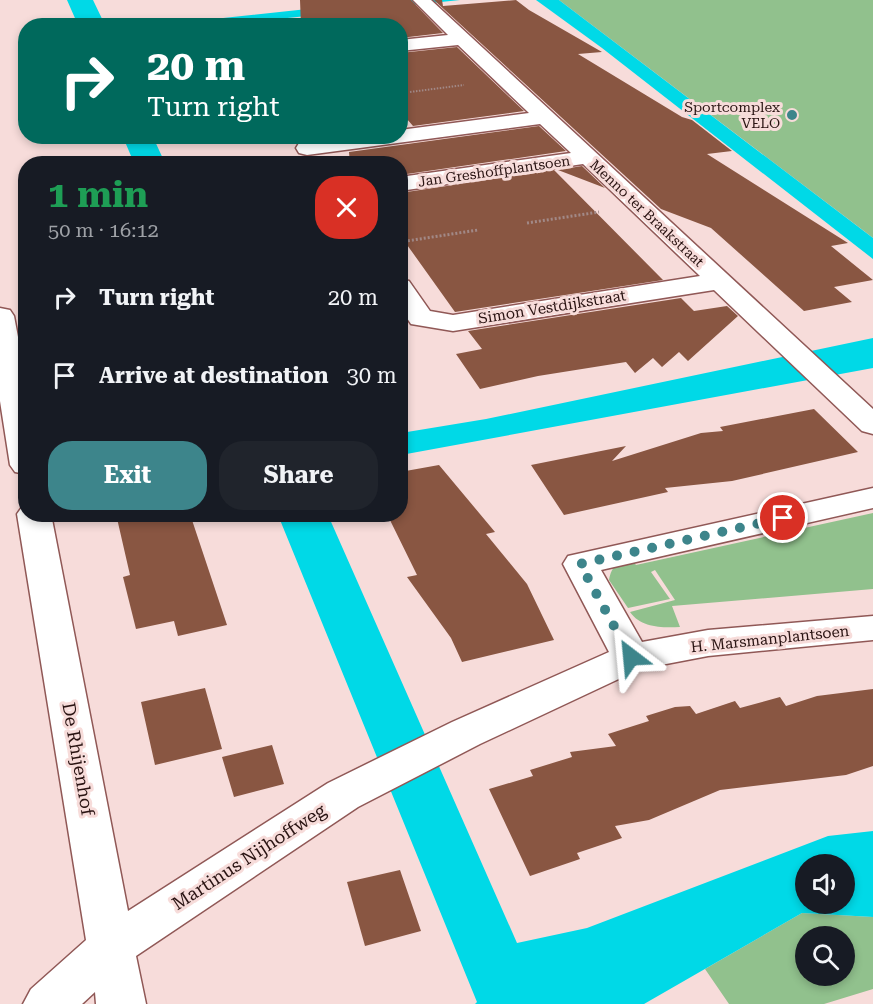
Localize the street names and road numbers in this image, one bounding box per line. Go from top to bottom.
street label: Jan Greshoffplantsoen [417,152,571,190]
street label: Menno ter Braakstraat [587,156,707,270]
street label: Simon Vestdijkstraat [477,286,628,328]
street label: H. Marsmanplantsoen [690,622,850,656]
street label: De Rhijenhof [58,701,99,818]
street label: Martinus Nijhoffweg [168,799,330,914]

